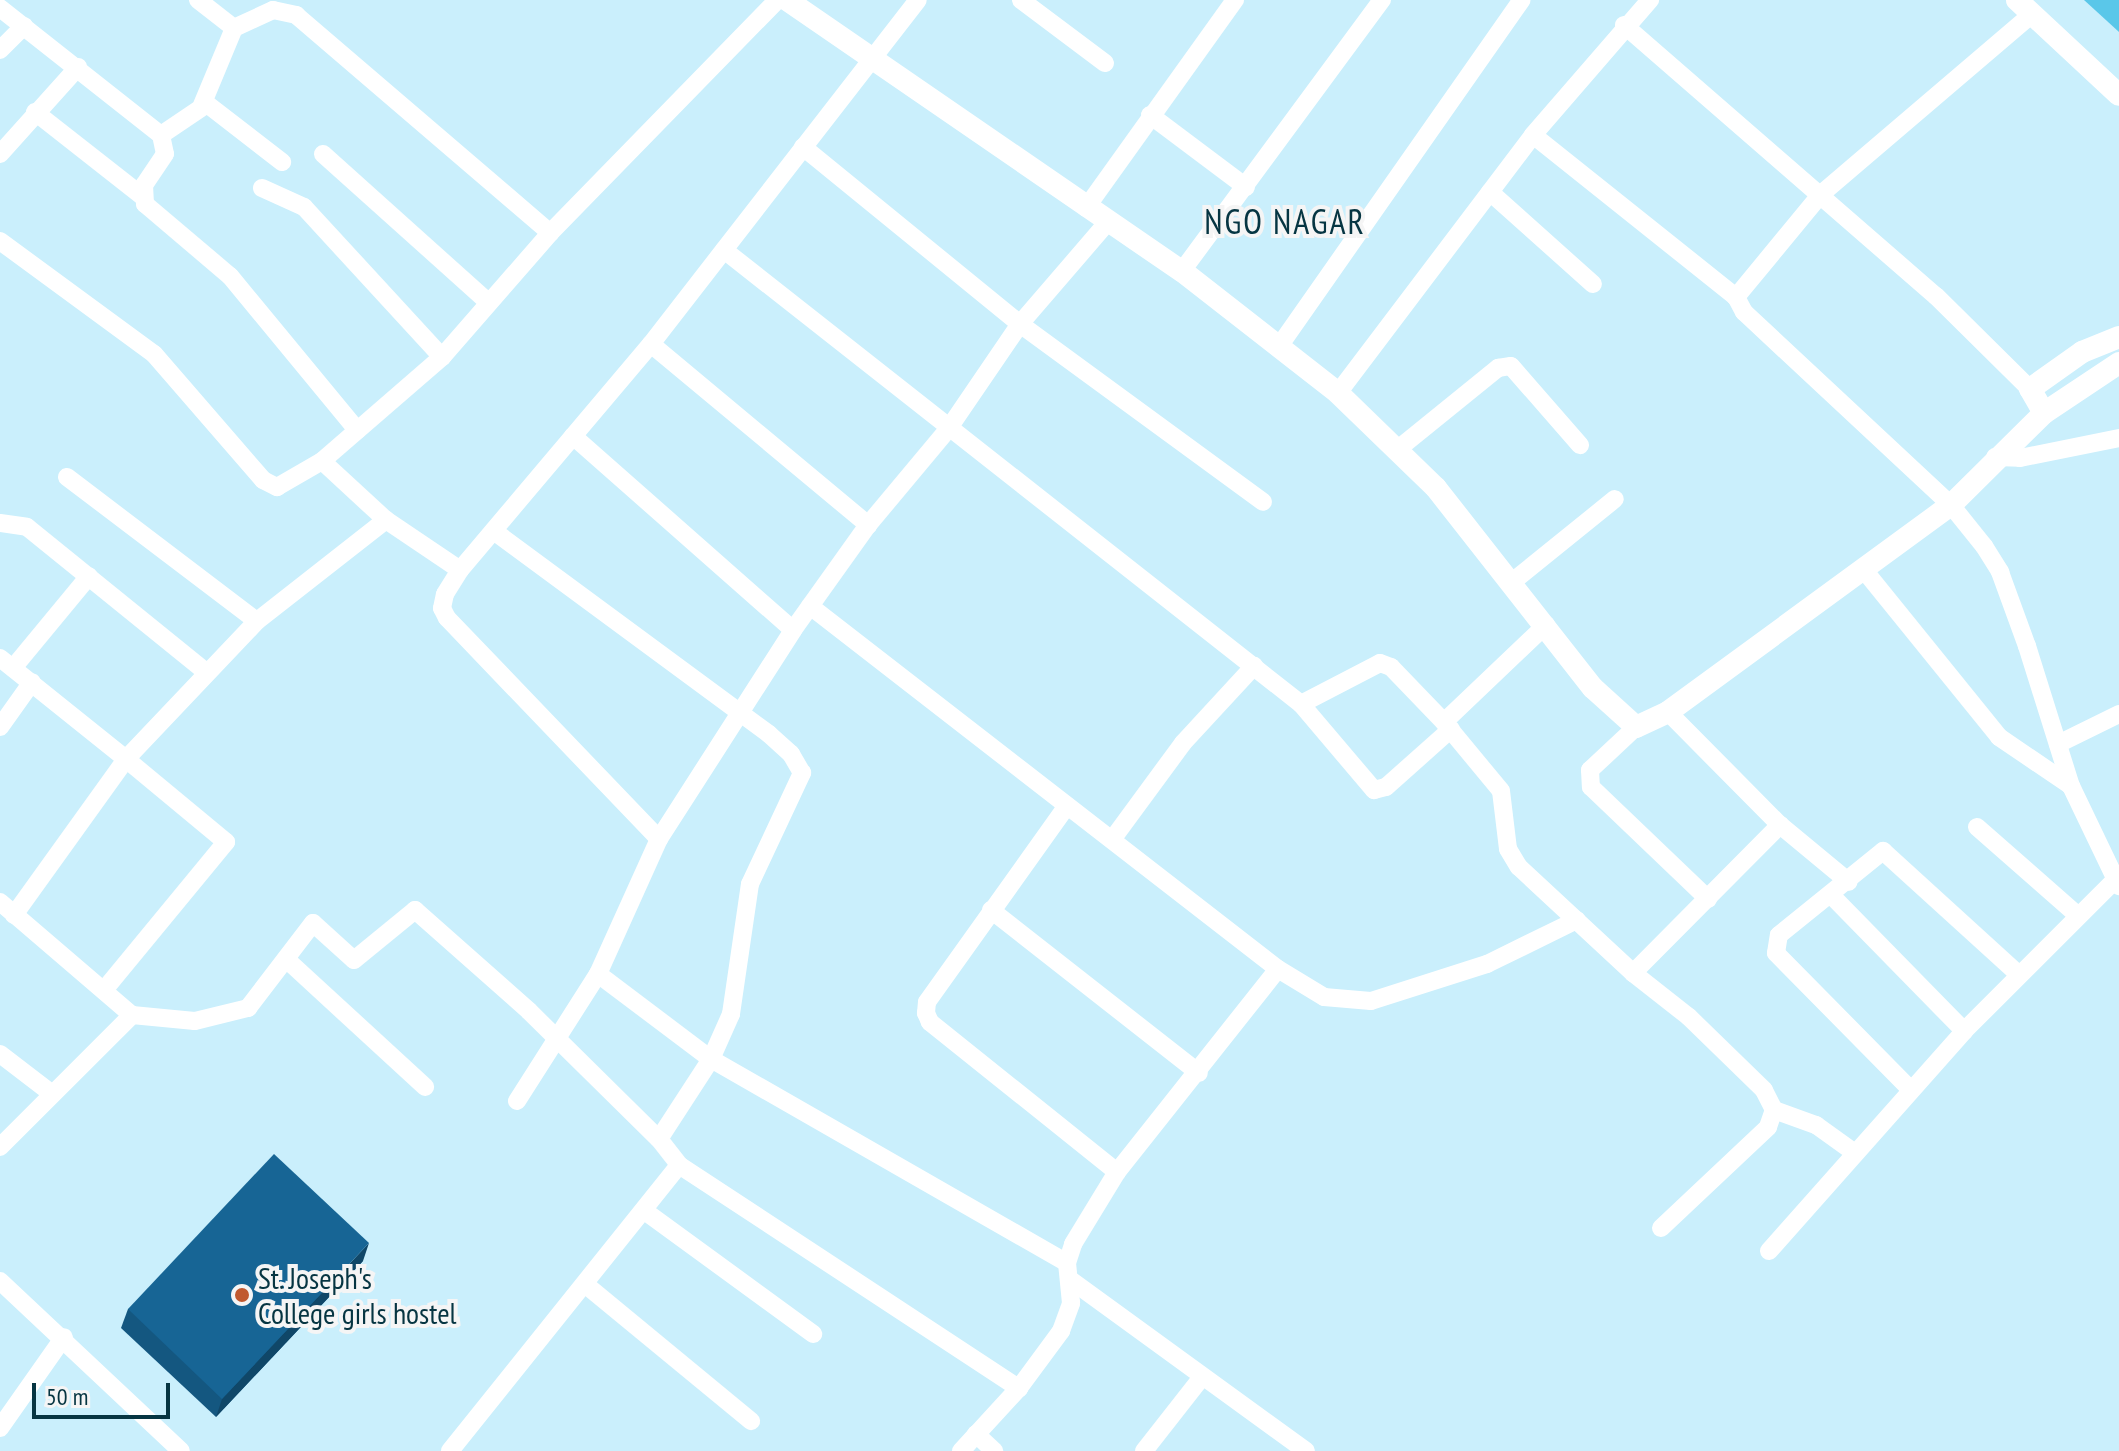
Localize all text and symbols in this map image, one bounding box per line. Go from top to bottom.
district label: NGO NAGAR [1204,202,1366,242]
place label: St. Joseph's College girls hostel [258,1260,457,1330]
marker: St. Joseph's College girls hostel [233,1286,251,1304]
scale bar [36,1367,174,1417]
text: 50 m [46,1381,88,1412]

